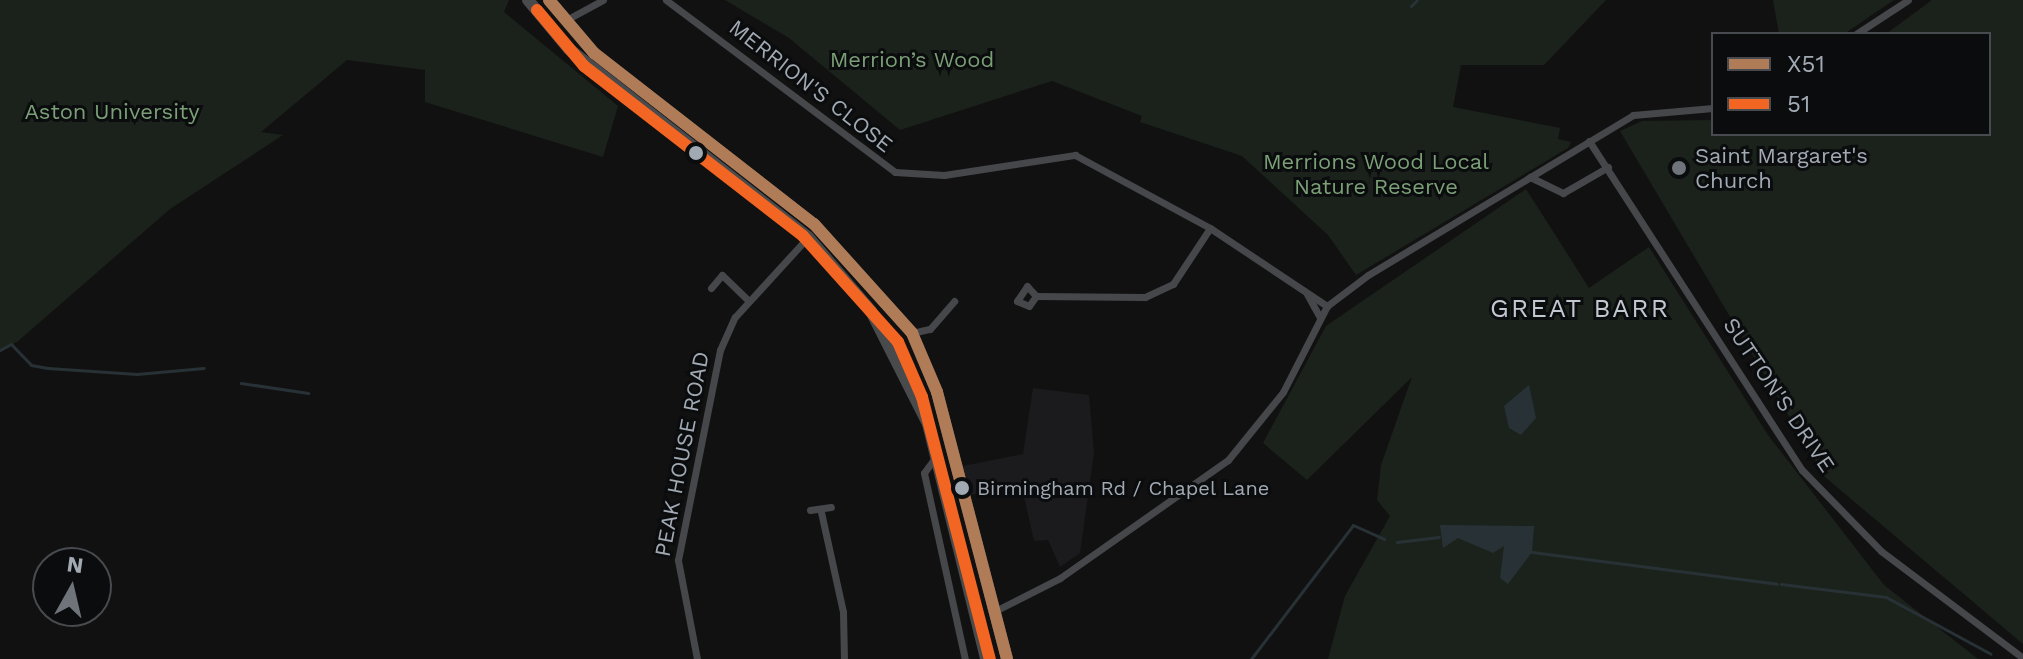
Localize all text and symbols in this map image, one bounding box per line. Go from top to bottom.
street label: MERRION'S CLOSE [724,14,898,158]
legend [1711,32,1991,136]
park label: Merrion’s Wood [829,47,995,73]
text: X51 [1787,50,1825,78]
text: 51 [1787,90,1810,118]
park label: Aston University [24,99,200,125]
place label: Saint Margaret's Church [1695,142,1868,194]
unlabelled marker [688,145,704,161]
park label: Merrions Wood Local Nature Reserve [1263,148,1489,200]
marker: Saint Margaret's Church [1670,159,1688,177]
district label: GREAT BARR [1490,293,1670,325]
street label: SUTTON'S DRIVE [1718,313,1840,477]
street label: PEAK HOUSE ROAD [649,349,715,559]
place label: Birmingham Rd / Chapel Lane [977,476,1270,500]
marker: Birmingham Rd / Chapel Lane [954,480,970,496]
north arrow [32,547,112,627]
text: N [65,551,85,578]

